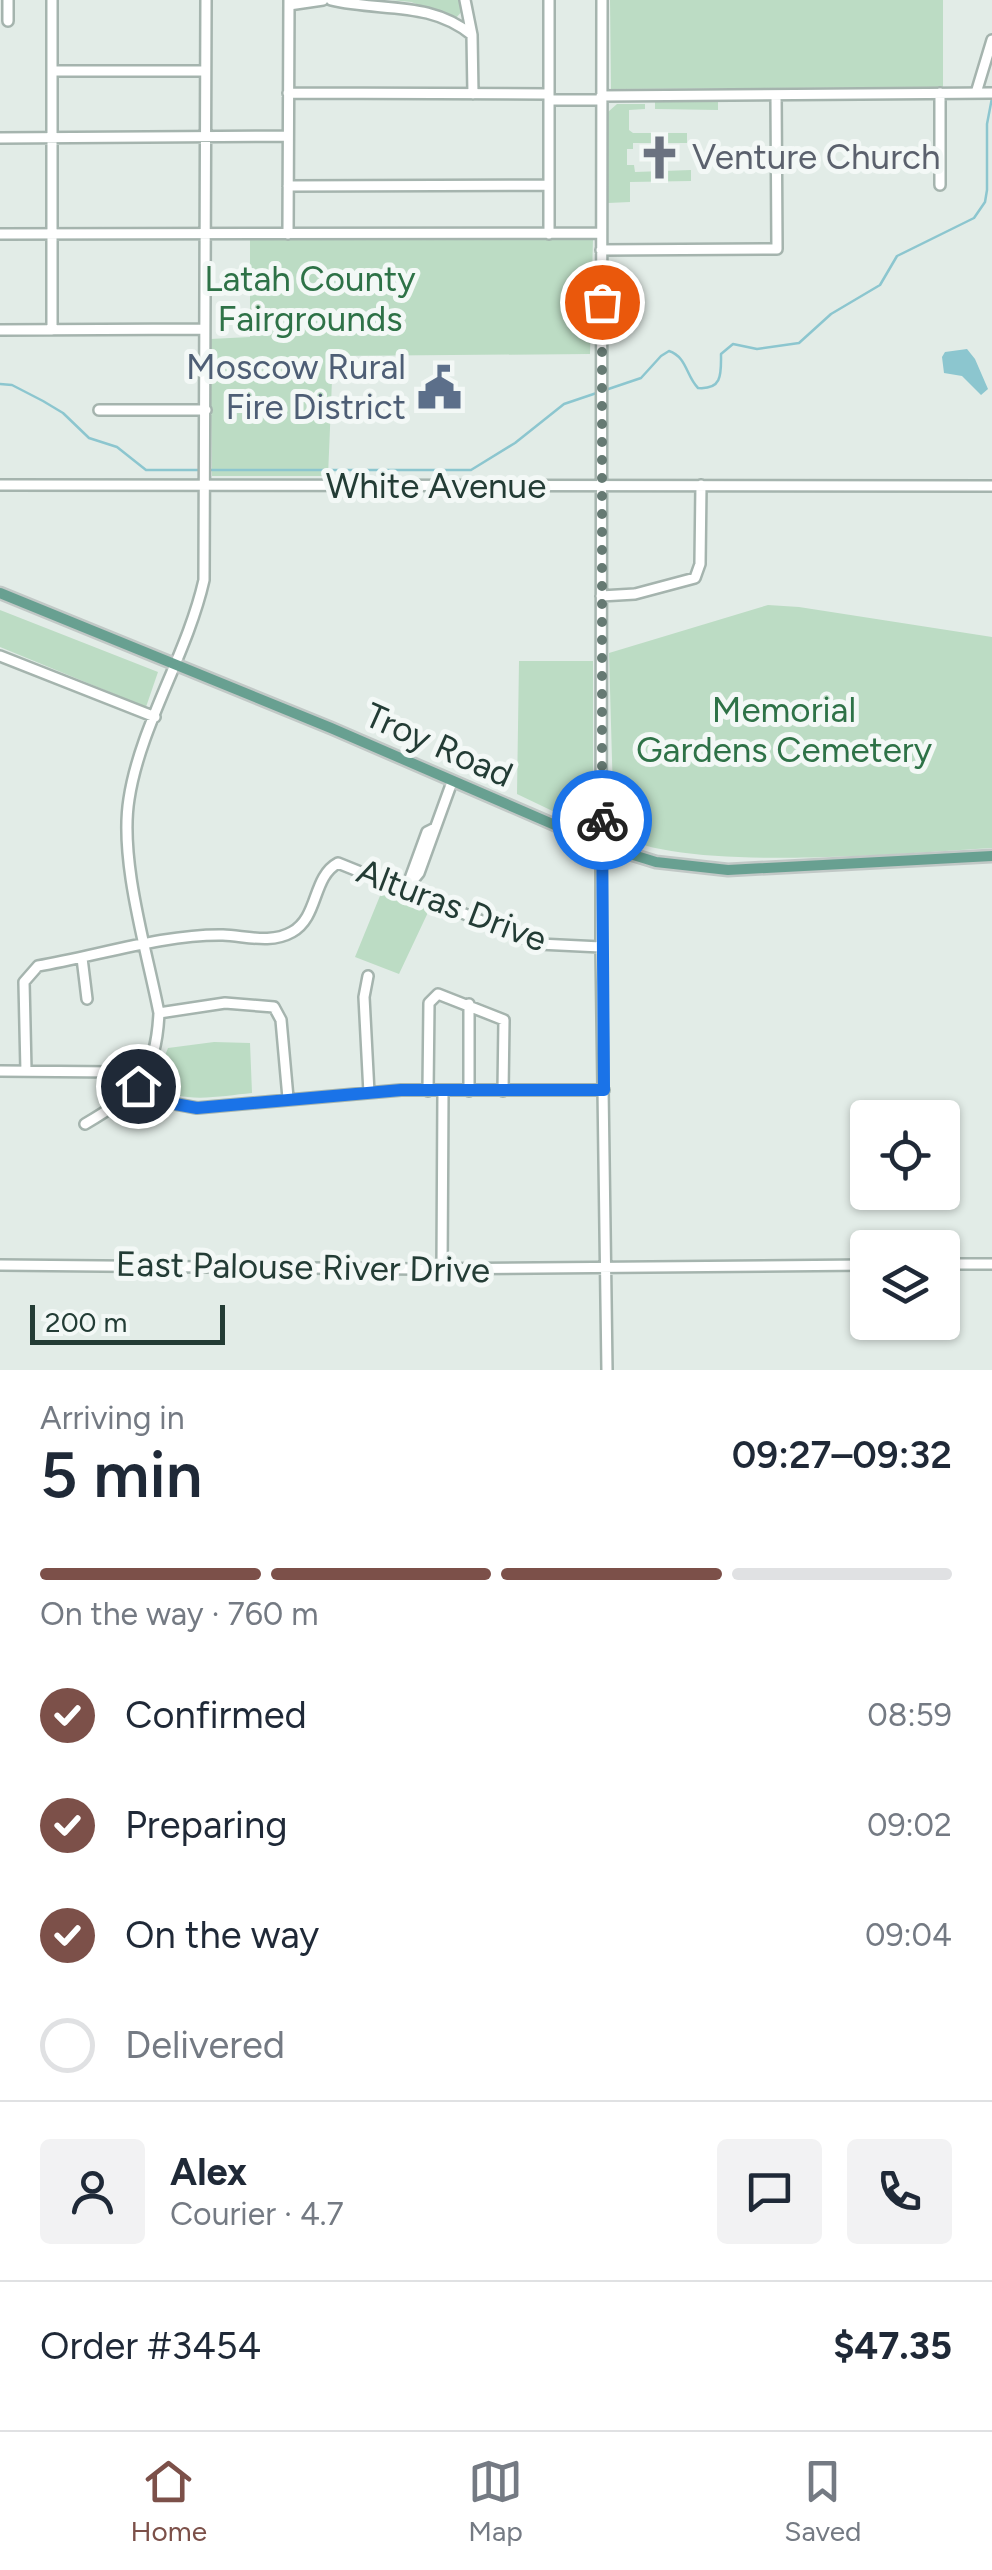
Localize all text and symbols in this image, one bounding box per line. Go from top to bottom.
church icon: Venture Church [635,133,683,181]
place label: Venture Church [692,136,940,178]
park label: Latah County Fairgrounds [204,258,416,340]
pin [560,260,645,345]
icon: bag [575,275,630,330]
place label: Moscow Rural Fire District [186,346,406,428]
public building icon: Moscow Rural Fire District [415,363,463,411]
street label: White Avenue [326,465,546,507]
park label: Memorial Gardens Cemetery [636,689,933,771]
street label: Troy Road [359,694,519,796]
courier [552,770,652,870]
icon: bike [575,793,630,848]
street label: Alturas Drive [351,850,553,960]
pin [96,1044,181,1129]
icon: home [111,1059,166,1114]
map controls [850,1100,960,1340]
button: locate [850,1100,960,1210]
button: layers [850,1230,960,1340]
street label: East Palouse River Drive [115,1243,491,1291]
scale bar [30,1300,225,1344]
text: 200 m [45,1305,127,1339]
text: Arriving in [40,1399,185,1437]
text: 09:27–09:32 [732,1432,952,1478]
text: 5 min [40,1435,202,1513]
text: On the way · 760 m [40,1595,318,1633]
icon: check [40,1688,95,1743]
text: Confirmed [125,1692,307,1738]
text: 08:59 [867,1696,952,1734]
icon: check [40,1798,95,1853]
text: Preparing [125,1802,287,1848]
text: 09:02 [867,1806,952,1844]
icon: check [40,1908,95,1963]
text: On the way [125,1912,319,1958]
text: 09:04 [865,1916,952,1954]
text: Delivered [125,2022,285,2068]
button: person [40,2139,145,2244]
button: chat [717,2139,822,2244]
button: phone [847,2139,952,2244]
text: Alex [170,2149,247,2195]
text: Courier · 4.7 [170,2195,344,2233]
text: Order #3454 [40,2323,261,2369]
text: $47.35 [833,2323,952,2369]
tab: Home [131,2454,207,2548]
tab: Map [468,2454,523,2548]
tab: Saved [784,2454,861,2548]

